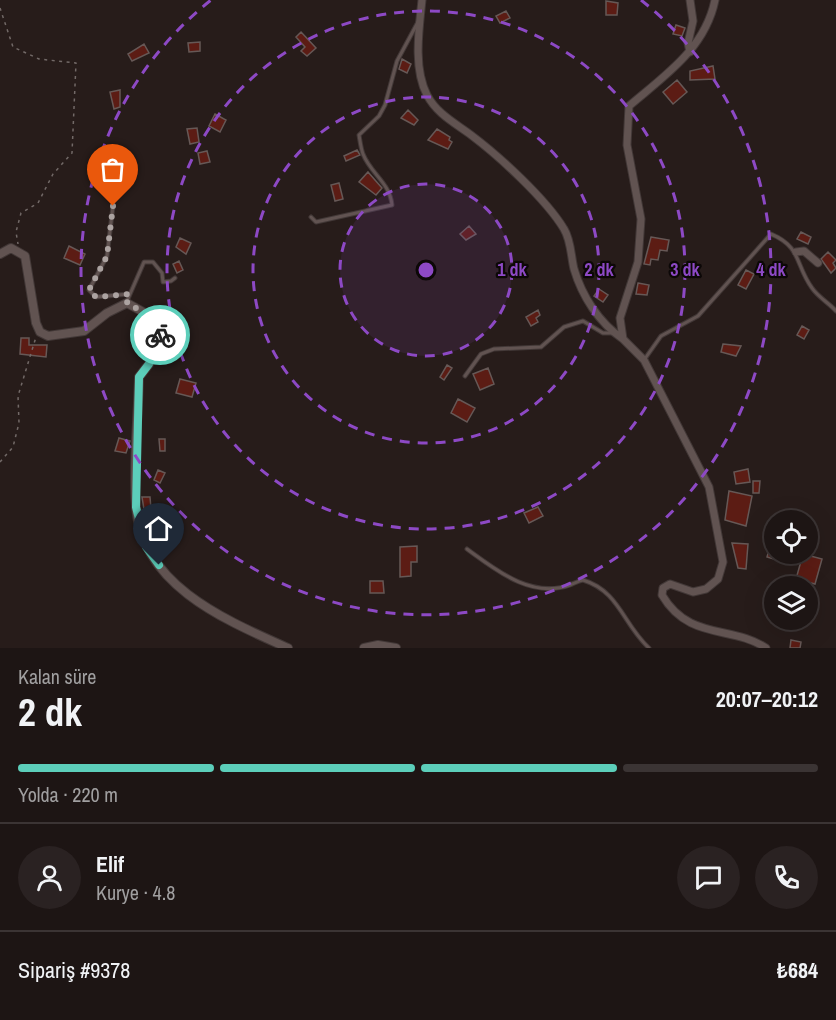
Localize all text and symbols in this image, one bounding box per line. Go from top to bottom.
pin [87,144,138,206]
icon: bag [96,153,129,186]
text: 1 dk [497,257,528,282]
text: 2 dk [584,257,615,282]
text: 3 dk [670,257,701,282]
text: 4 dk [756,257,787,282]
centre of rings [416,260,436,280]
courier [130,305,190,365]
icon: bike [144,319,177,352]
pin [133,503,184,565]
map controls [764,510,818,630]
button: locate [764,510,818,564]
icon: home [142,512,175,545]
button: layers [764,576,818,630]
text: Kalan süre [18,663,96,690]
text: 20:07–20:12 [716,684,818,714]
text: 2 dk [18,686,82,738]
text: Yolda · 220 m [18,781,118,808]
button: person [18,846,81,909]
button: chat [677,846,740,909]
button: phone [755,846,818,909]
text: Elif [96,849,124,879]
text: Kurye · 4.8 [96,879,175,906]
text: Sipariş #9378 [18,955,130,985]
text: ₺684 [777,955,818,985]

